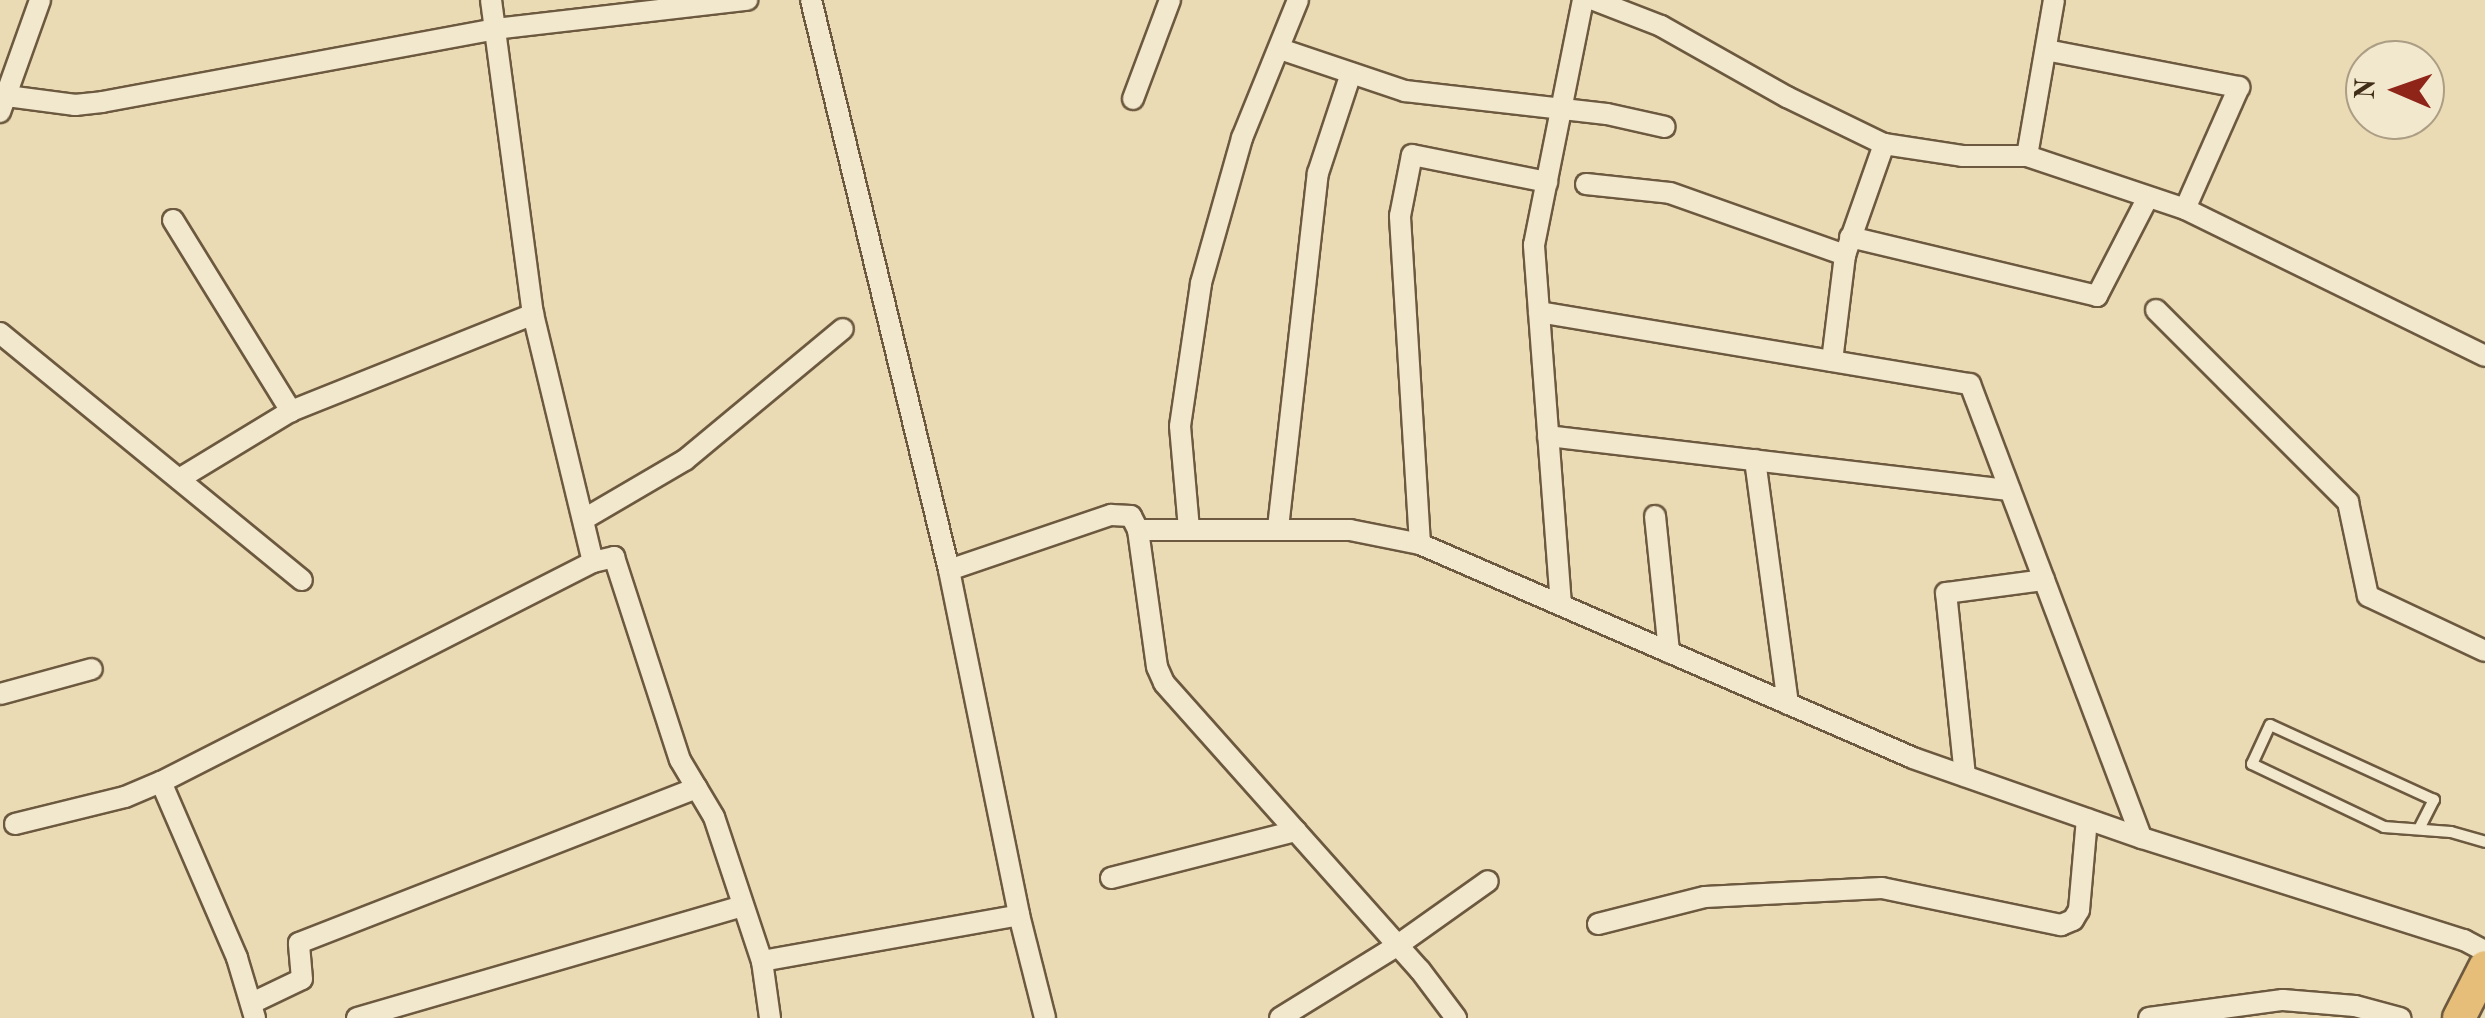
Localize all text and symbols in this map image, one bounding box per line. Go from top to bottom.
north arrow [2345,40,2445,140]
text: N [2353,78,2381,100]

